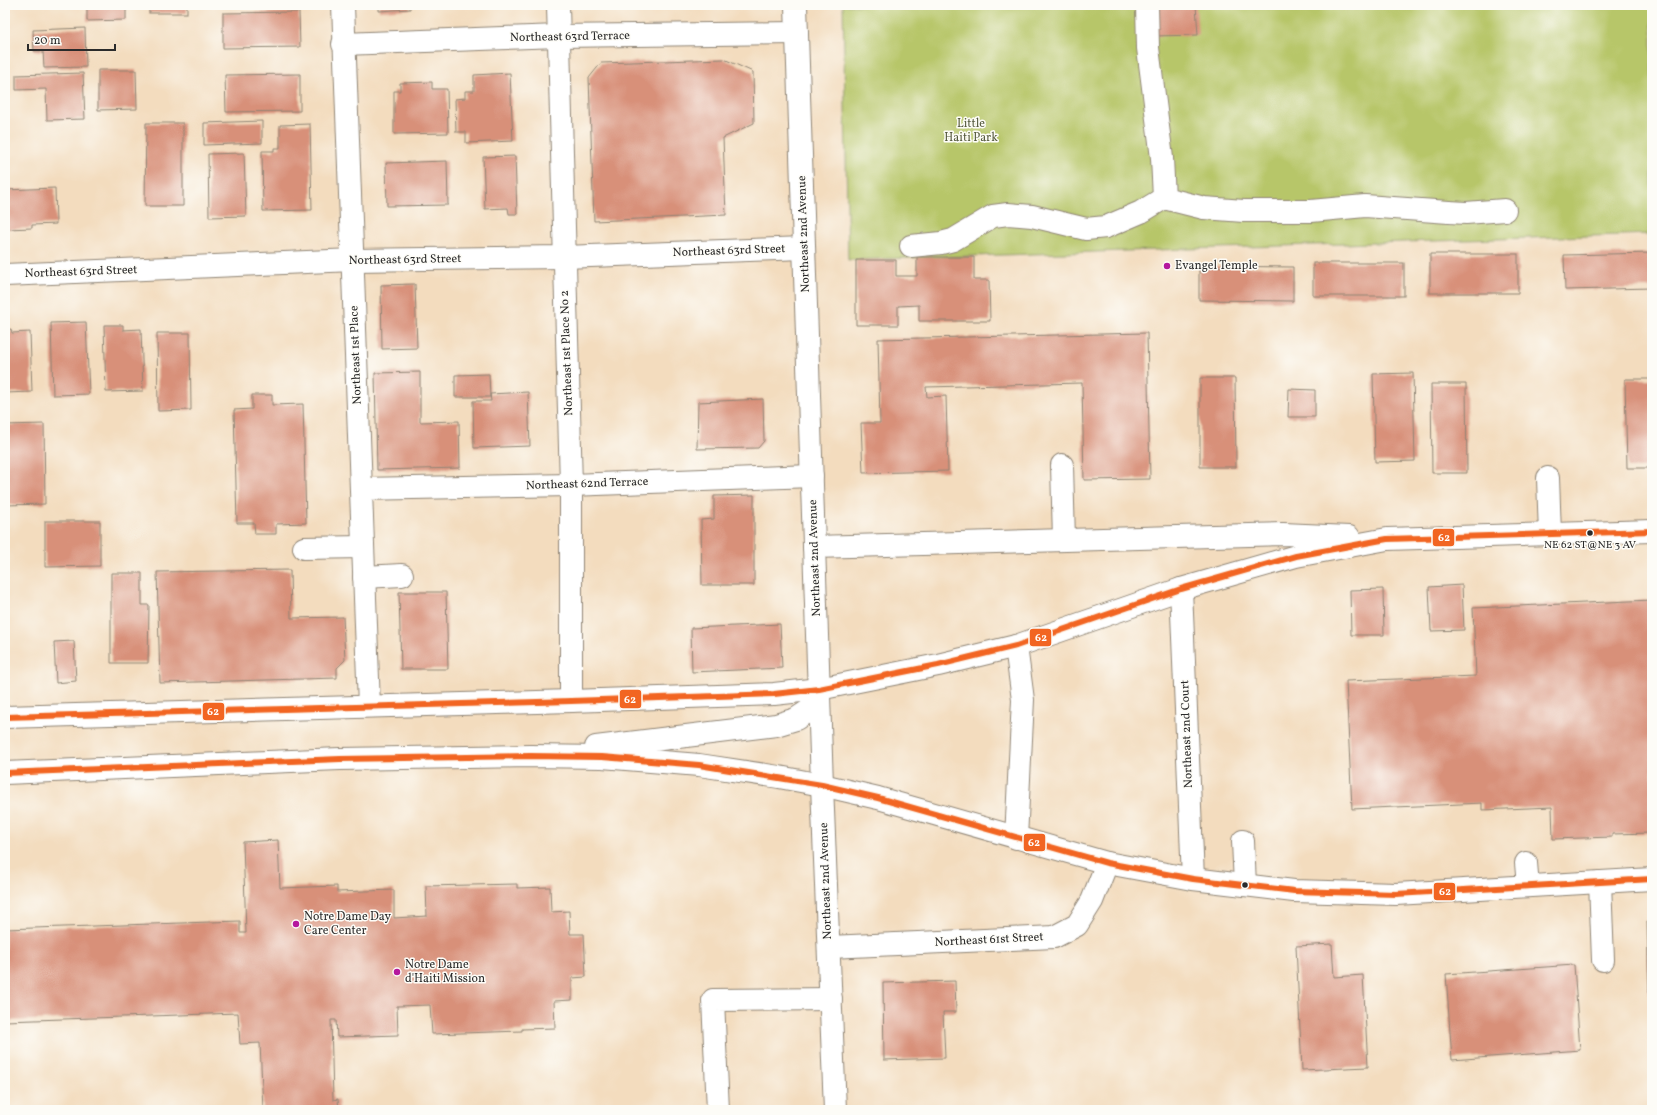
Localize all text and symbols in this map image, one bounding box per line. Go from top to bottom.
scale bar [28,26,115,52]
street label: Northeast 63rd Terrace [510,28,630,46]
text: 20 m [34,33,61,49]
park label: Little Haiti Park [944,116,998,146]
street label: Northeast 2nd Avenue [794,175,814,293]
street label: Northeast 63rd Street [672,241,786,261]
street label: Northeast 63rd Street [348,251,462,269]
place label: Evangel Temple [1175,258,1258,274]
marker: Evangel Temple [1162,261,1172,271]
street label: Northeast 63rd Street [24,262,138,282]
street label: Northeast 1st Place No 2 [557,290,577,416]
street label: Northeast 1st Place [346,305,366,405]
street label: Northeast 62nd Terrace [525,474,649,494]
street label: Northeast 2nd Avenue [805,499,825,617]
line badge: 62 [1432,528,1455,547]
marker: NE 62 ST@NE 3 AV [1585,528,1595,538]
text: 62 [1438,531,1450,546]
place label: NE 62 ST@NE 3 AV [1544,538,1637,553]
line badge: 62 [1029,628,1052,647]
text: 62 [1035,631,1047,646]
street label: Northeast 2nd Court [1177,680,1197,788]
line badge: 62 [619,689,642,709]
text: 62 [624,693,636,708]
line badge: 62 [202,702,225,721]
text: 62 [207,705,219,720]
street label: Northeast 2nd Avenue [816,822,836,940]
line badge: 62 [1023,833,1046,852]
text: 62 [1028,836,1040,851]
unlabelled marker [1240,880,1250,890]
line badge: 62 [1433,882,1456,901]
text: 62 [1439,885,1451,900]
place label: Notre Dame Day Care Center [304,909,391,939]
marker: Notre Dame Day Care Center [291,919,301,929]
street label: Northeast 61st Street [934,929,1044,951]
place label: Notre Dame d'Haiti Mission [405,957,485,987]
marker: Notre Dame d'Haiti Mission [392,967,402,977]

